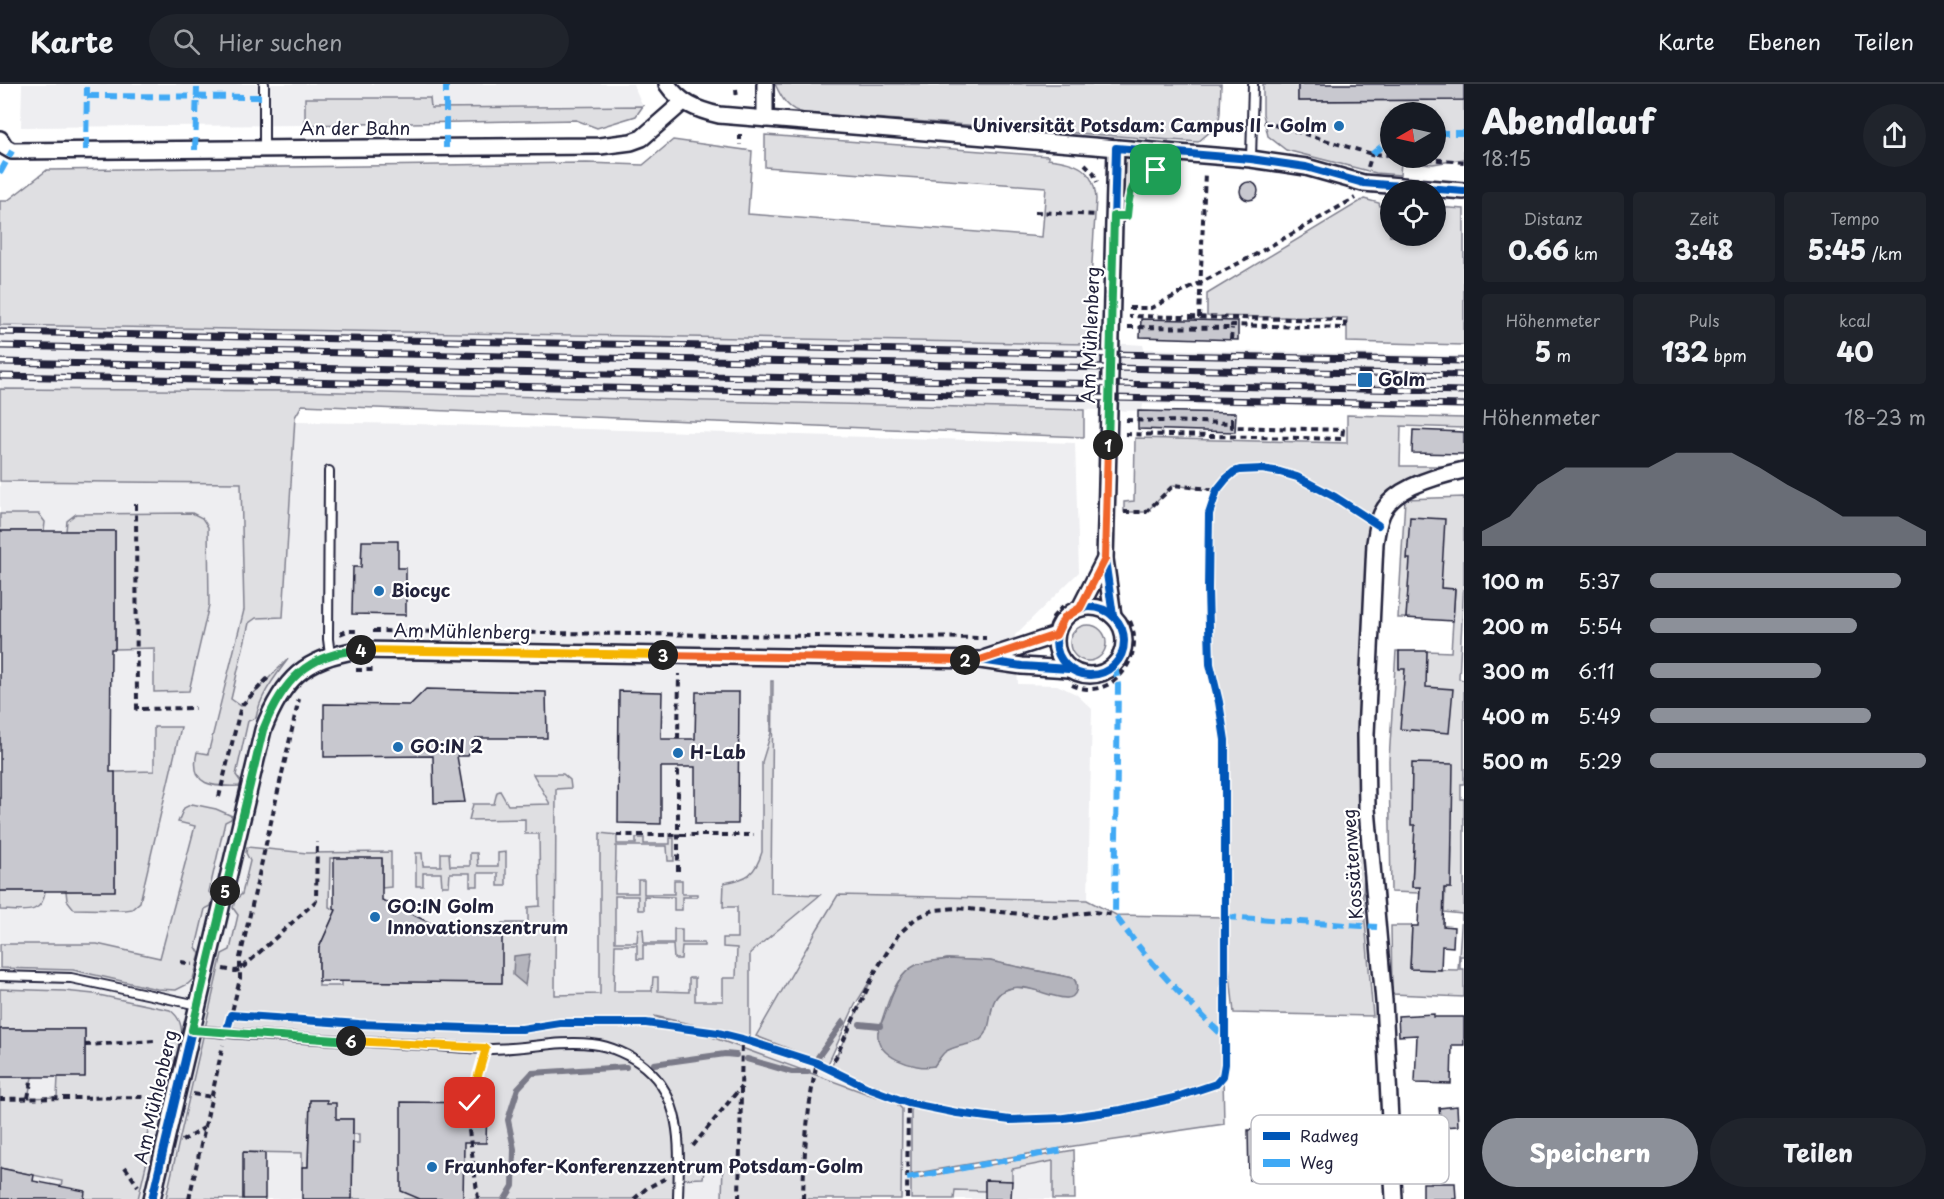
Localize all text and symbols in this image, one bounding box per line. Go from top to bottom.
search box [149,14,569,68]
text: Karte [30,20,113,63]
icon: search [170,25,203,58]
text: Hier suchen [218,25,343,58]
text: Karte [1658,25,1715,57]
text: Ebenen [1748,25,1821,57]
text: Teilen [1854,25,1914,57]
text: Abendlauf [1482,95,1655,145]
north arrow [1380,102,1446,168]
map controls [1380,102,1446,246]
button: share [1863,104,1926,167]
place label: Universität Potsdam: Campus II - Golm [972,111,1327,138]
street label: An der Bahn [300,114,410,141]
marker: Universität Potsdam: Campus II - Golm [1332,119,1346,133]
text: 18:15 [1482,143,1531,173]
pin [1130,144,1181,195]
icon: arrive [1139,153,1172,186]
button: locate [1380,180,1446,246]
text: Distanz [1524,206,1582,230]
text: Zeit [1689,206,1719,230]
text: Tempo [1831,206,1879,230]
text: 0.66 [1508,230,1569,269]
text: 3:48 [1674,230,1734,269]
text: 5:45 [1808,230,1866,269]
text: km [1569,241,1598,265]
text: /km [1866,241,1902,265]
street label: Am Mühlenberg [1074,266,1105,404]
text: Höhenmeter [1506,308,1600,332]
text: Puls [1689,308,1719,332]
text: kcal [1839,308,1871,332]
text: 5 [1535,332,1551,371]
text: 132 [1661,332,1709,371]
text: 40 [1836,332,1874,371]
text: m [1551,343,1571,367]
text: bpm [1709,343,1747,367]
place label: Golm [1378,365,1425,392]
marker: Golm [1356,371,1374,389]
text: Höhenmeter [1482,402,1600,432]
text: 18–23 m [1844,402,1926,432]
pin: 1 [1093,430,1123,460]
text: 1 [1104,433,1112,457]
text: 100 m [1482,566,1544,596]
text: 5:37 [1578,566,1620,596]
place label: Biocyc [391,576,451,603]
marker: Biocyc [372,584,386,598]
text: 200 m [1482,611,1549,641]
text: 5:54 [1578,611,1623,641]
street label: Am Mühlenberg [393,616,531,645]
pin: 4 [346,635,376,665]
text: 4 [356,638,366,662]
pin: 3 [648,640,678,670]
text: 3 [658,643,668,667]
pin: 2 [950,645,980,675]
text: 2 [959,648,971,672]
text: 300 m [1482,656,1550,686]
text: 6:11 [1578,656,1614,686]
text: 400 m [1482,701,1550,731]
text: 5:49 [1578,701,1621,731]
place label: GO:IN 2 [410,732,483,759]
place label: H-Lab [690,738,746,765]
marker: GO:IN 2 [391,740,405,754]
marker: H-Lab [671,746,685,760]
text: 500 m [1482,746,1549,776]
text: 5:29 [1578,746,1622,776]
street label: Kossätenweg [1334,808,1369,920]
pin: 5 [210,876,240,906]
text: 5 [220,879,230,903]
place label: GO:IN Golm Innovationszentrum [387,892,568,940]
marker: GO:IN Golm Innovationszentrum [368,910,382,924]
pin: 6 [336,1026,366,1056]
street label: Am Mühlenberg [126,1027,183,1166]
text: 6 [345,1029,357,1053]
pin [444,1077,495,1128]
icon: check [453,1086,486,1119]
legend [1251,1115,1449,1184]
button: Speichern [1482,1118,1698,1187]
button: Teilen [1710,1118,1926,1187]
text: Radweg [1300,1123,1359,1147]
text: Weg [1300,1150,1333,1174]
place label: Fraunhofer-Konferenzzentrum Potsdam-Golm [444,1152,863,1179]
marker: Fraunhofer-Konferenzzentrum Potsdam-Golm [425,1160,439,1174]

